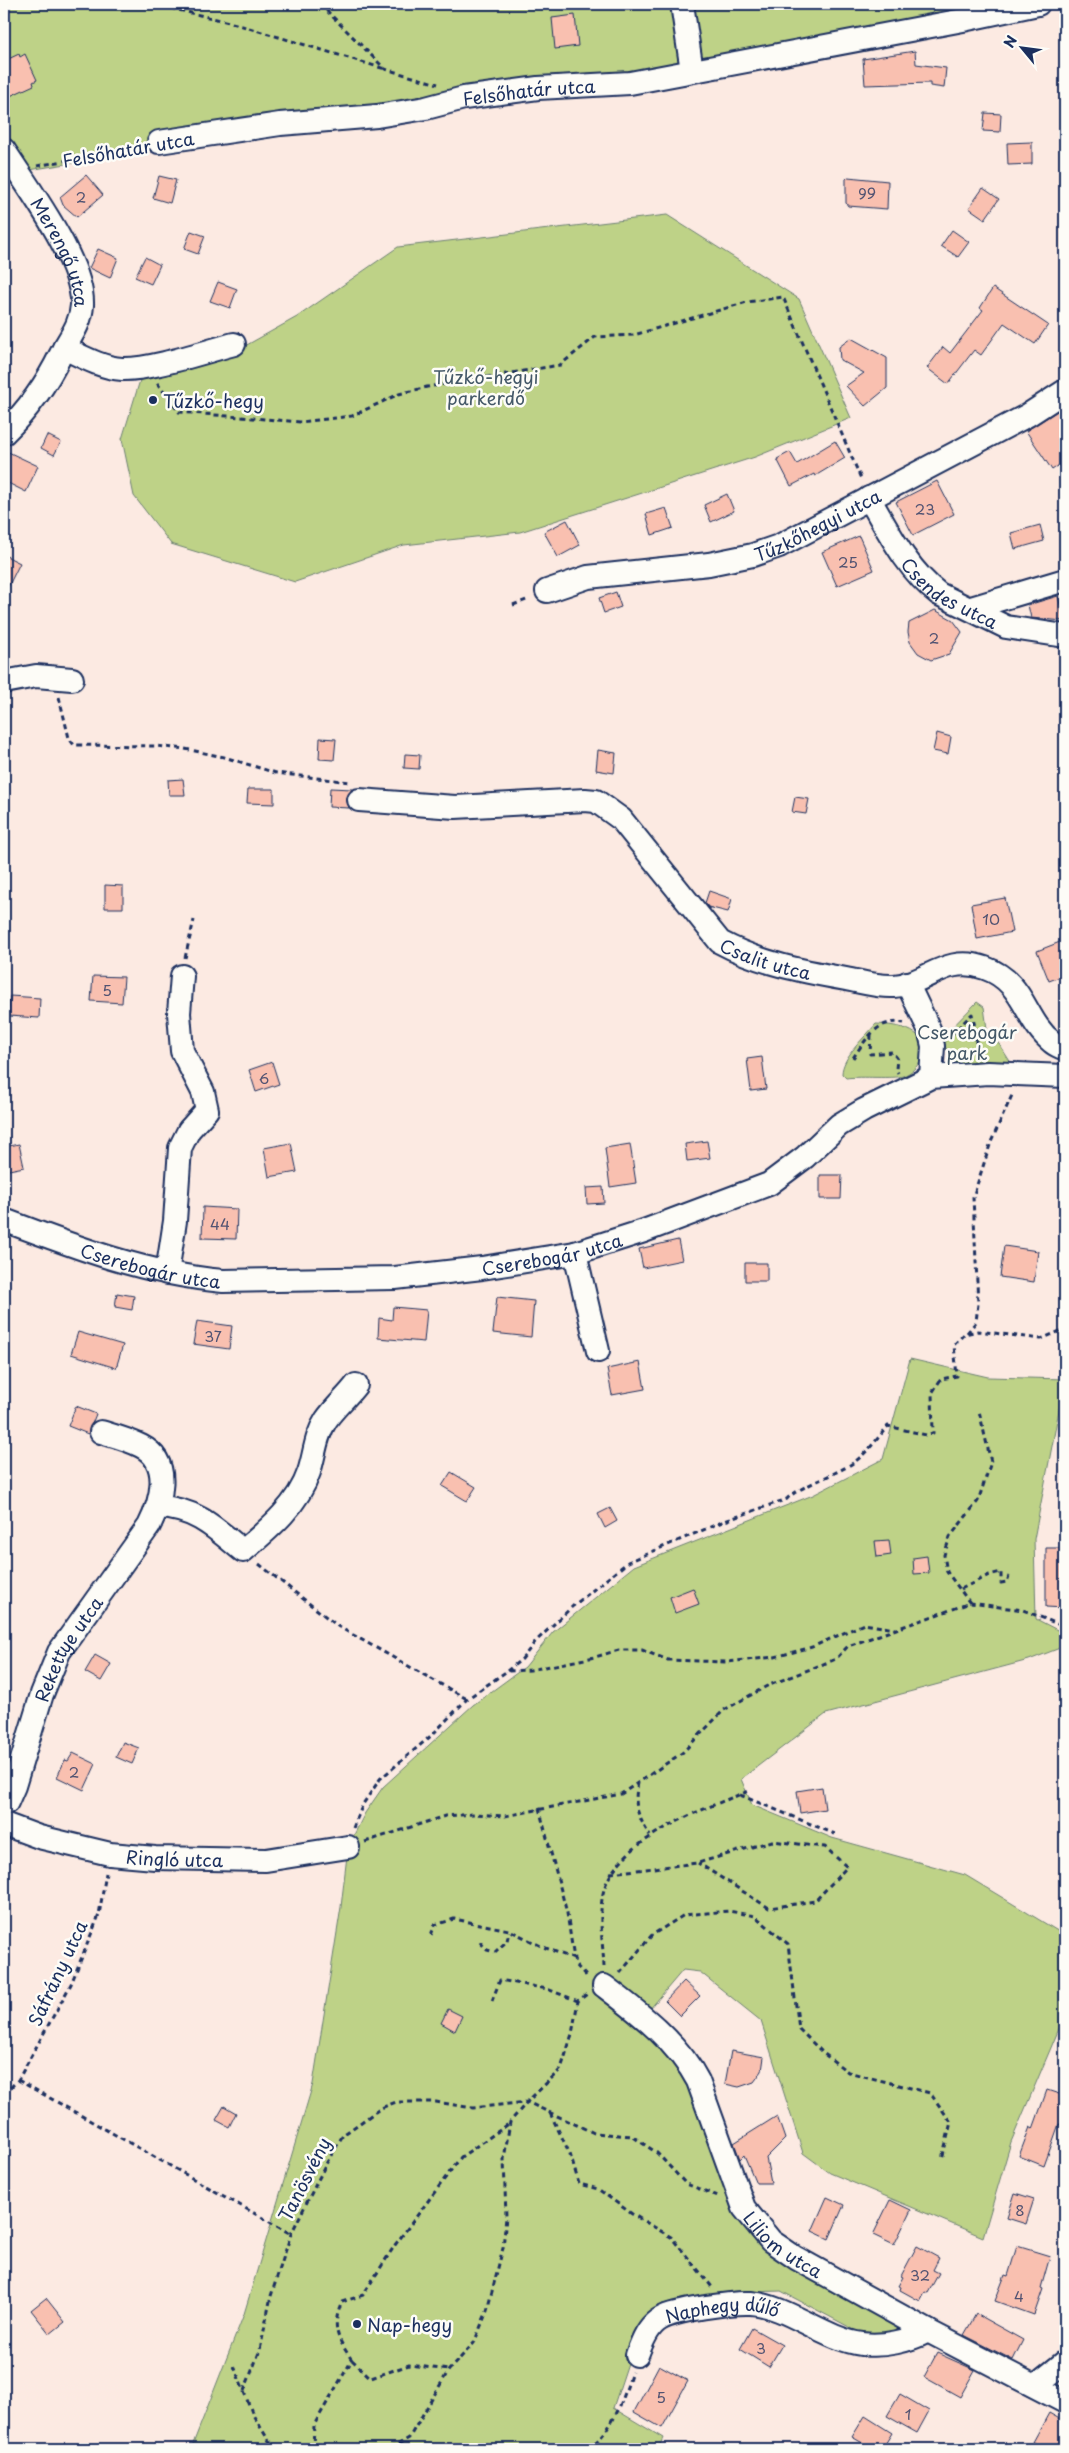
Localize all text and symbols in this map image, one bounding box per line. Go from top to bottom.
north arrow [996,22,1046,72]
text: N [998,32,1022,51]
street label: Felsőhatár utca [461,71,597,112]
street label: Felsőhatár utca [60,124,197,174]
house number: 99 [858,181,876,204]
house number: 2 [76,185,86,208]
street label: Merengő utca [25,192,96,308]
park label: Tűzkő-hegyi parkerdő [433,363,539,411]
place label: Tűzkő-hegy [163,387,264,414]
marker: Tűzkő-hegy [147,394,159,406]
street label: Tűzkőhegyi utca [750,481,886,567]
house number: 23 [915,497,935,520]
house number: 25 [838,550,858,573]
street label: Csendes utca [895,551,1004,635]
house number: 2 [929,626,939,649]
house number: 10 [982,907,1000,930]
street label: Csalit utca [716,931,814,986]
house number: 5 [102,978,112,1001]
park label: Cserebogár park [917,1018,1018,1066]
house number: 6 [259,1066,269,1089]
house number: 44 [210,1212,230,1235]
street label: Cserebogár utca [480,1225,626,1281]
street label: Cserebogár utca [77,1236,223,1294]
house number: 37 [204,1324,222,1347]
street label: Rekettye utca [27,1589,109,1705]
house number: 2 [69,1760,79,1783]
street label: Ringló utca [125,1842,224,1873]
street label: Sáfrány utca [21,1916,93,2030]
street label: Tanösvény [271,2132,337,2226]
house number: 8 [1015,2198,1025,2221]
street label: Liliom utca [738,2205,828,2284]
house number: 32 [910,2263,930,2286]
house number: 4 [1014,2284,1024,2307]
street label: Naphegy dűlő [662,2289,784,2329]
place label: Nap-hegy [367,2311,452,2338]
marker: Nap-hegy [351,2318,363,2330]
house number: 3 [756,2336,766,2359]
house number: 5 [656,2385,666,2408]
house number: 1 [905,2402,911,2425]

